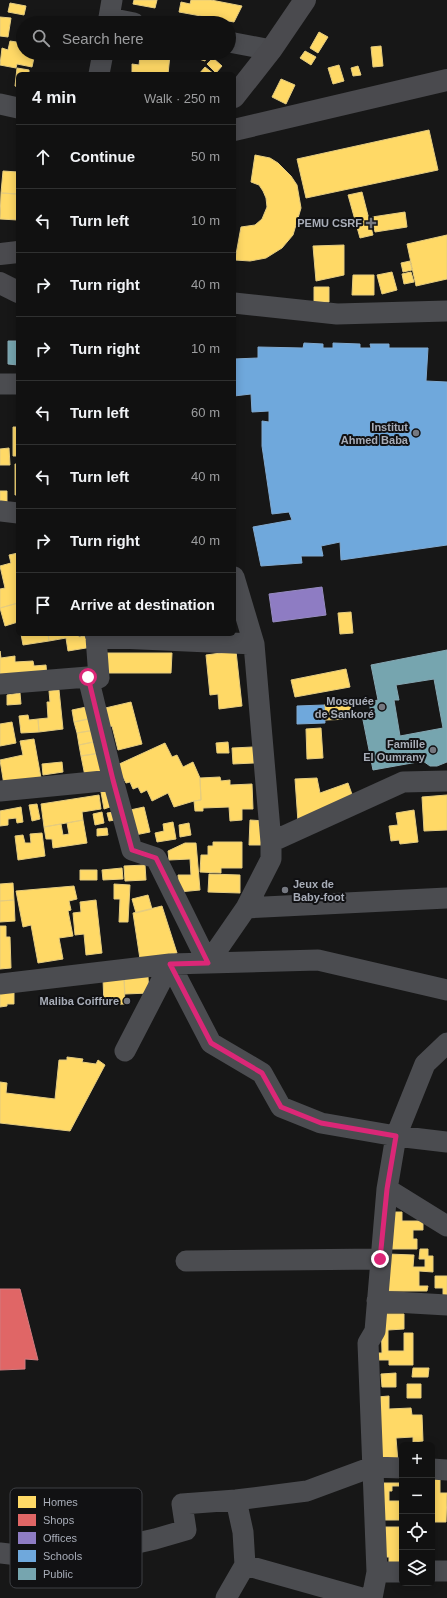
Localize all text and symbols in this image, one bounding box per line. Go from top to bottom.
search box [16,16,236,60]
icon: search [30,27,52,49]
text: Search here [62,30,144,47]
text: 4 min [32,88,76,107]
text: Walk · 250 m [144,91,220,106]
icon: ahead [32,146,54,168]
text: Continue [70,148,135,165]
text: 50 m [191,149,220,164]
icon: left [32,210,54,232]
text: Turn left [70,212,129,229]
text: 10 m [191,213,220,228]
place label: PEMU CSRF [297,217,362,229]
marker: PEMU CSRF [365,217,377,229]
icon: right [32,274,54,296]
text: Turn right [70,276,140,293]
text: 40 m [191,277,220,292]
icon: right [32,338,54,360]
text: Turn right [70,340,140,357]
text: 10 m [191,341,220,356]
icon: left [32,402,54,424]
text: Turn left [70,404,129,421]
text: 60 m [191,405,220,420]
place label: Institut Ahmed Baba [341,421,409,446]
marker: Institut Ahmed Baba [411,428,421,438]
icon: left [32,466,54,488]
text: Turn left [70,468,129,485]
text: 40 m [191,469,220,484]
icon: right [32,530,54,552]
text: Turn right [70,532,140,549]
text: 40 m [191,533,220,548]
icon: arrive [32,594,54,616]
text: Arrive at destination [70,596,215,613]
route start [79,668,97,686]
place label: Mosquée de Sankoré [315,695,374,720]
marker: Mosquée de Sankoré [377,702,387,712]
place label: Famille El Oumrany [363,738,426,763]
marker: Famille El Oumrany [428,745,438,755]
place label: Jeux de Baby-foot [293,878,345,903]
marker: Jeux de Baby-foot [280,885,290,895]
place label: Maliba Coiffure [40,995,119,1007]
marker: Maliba Coiffure [122,996,132,1006]
route end [371,1250,389,1268]
map controls [399,1442,435,1586]
button: + [399,1442,435,1478]
button: − [399,1478,435,1514]
legend [10,1488,142,1588]
text: Homes [43,1496,78,1508]
text: Shops [43,1514,75,1526]
button: locate [399,1514,435,1550]
text: Offices [43,1532,78,1544]
text: Schools [43,1550,83,1562]
button: layers [399,1550,435,1586]
text: Public [43,1568,73,1580]

